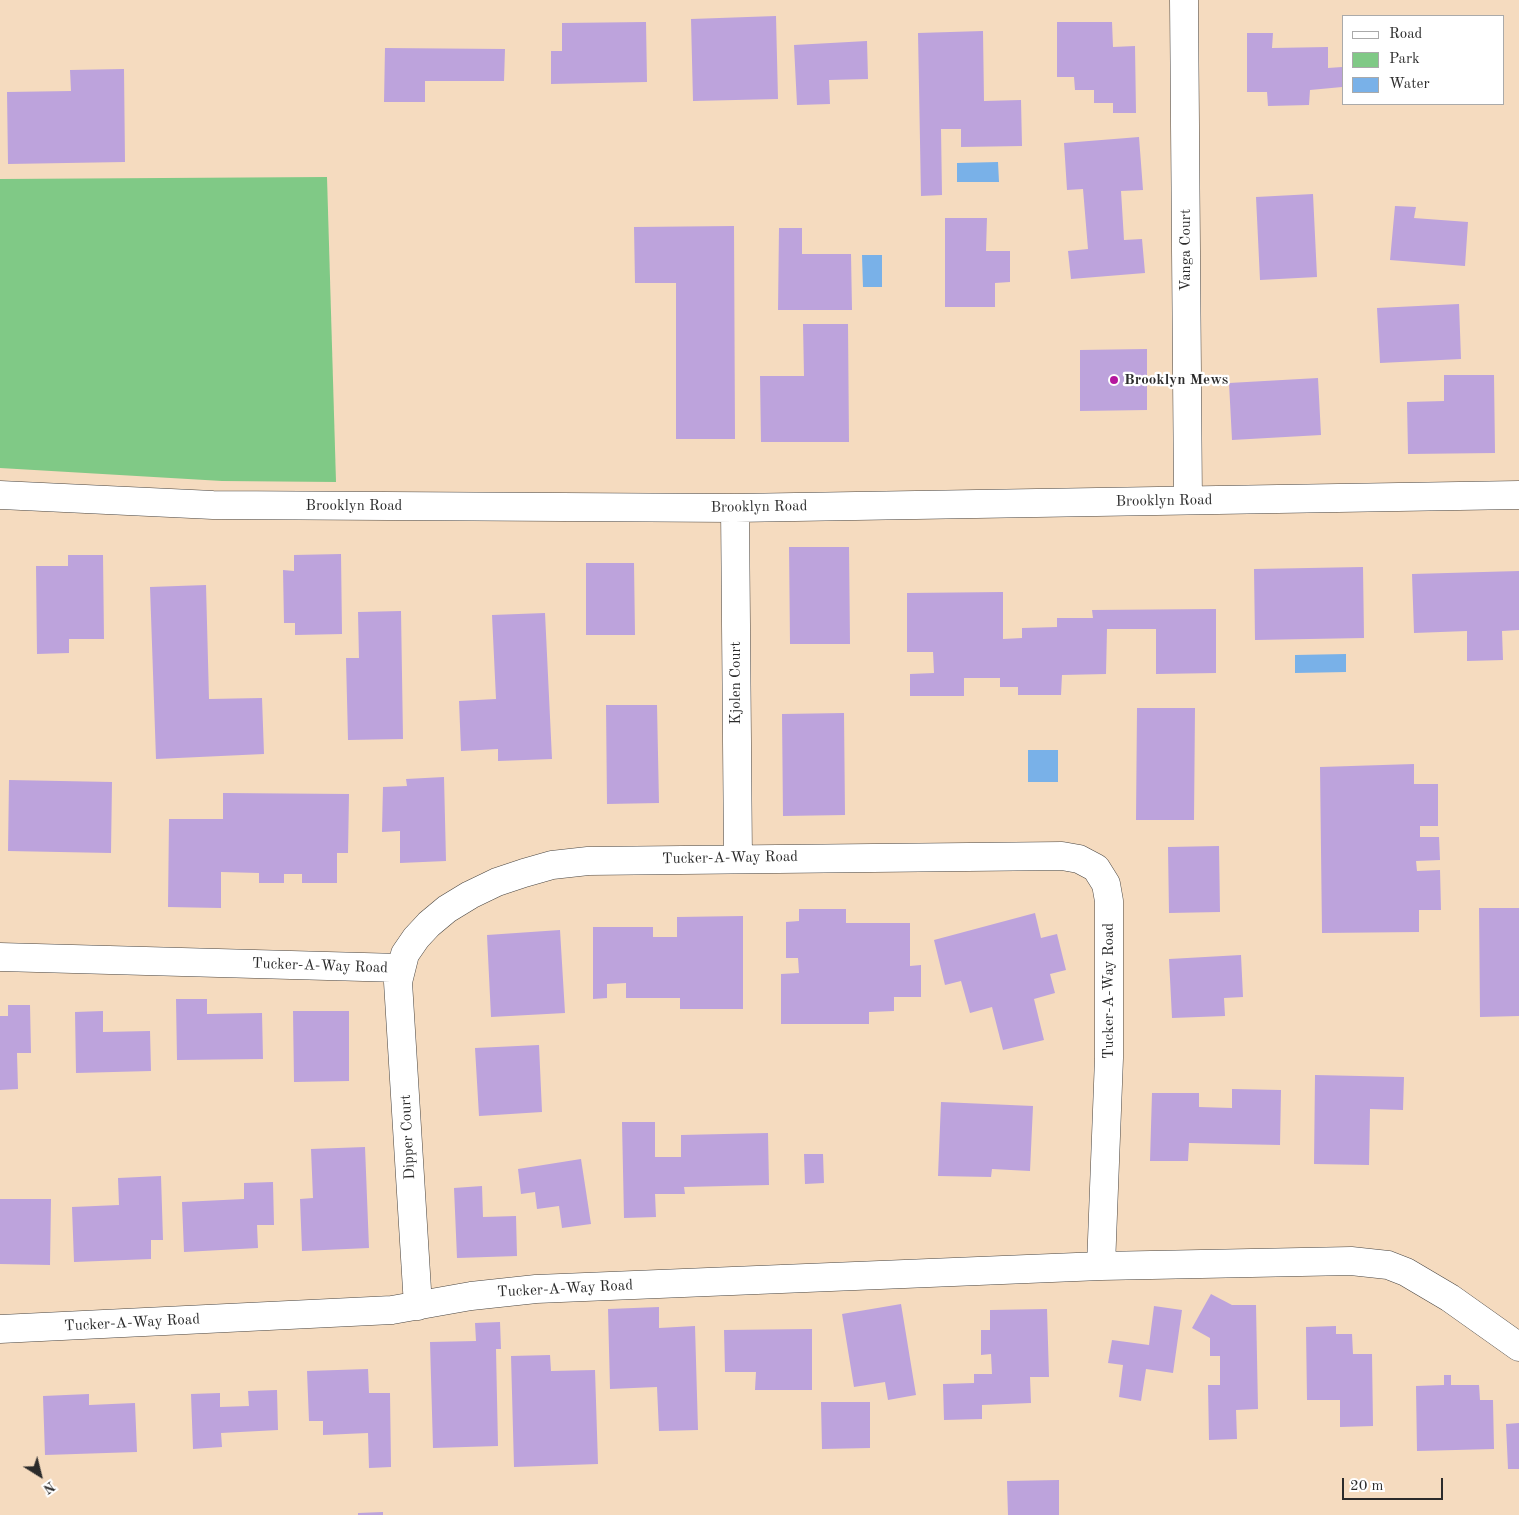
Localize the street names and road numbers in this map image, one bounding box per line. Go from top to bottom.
street label: Vanga Court [1177,209,1195,291]
street label: Brooklyn Road [1115,491,1213,511]
street label: Brooklyn Road [306,497,402,515]
street label: Brooklyn Road [710,497,808,517]
street label: Kjolen Court [727,641,745,725]
street label: Tucker-A-Way Road [662,848,798,868]
street label: Tucker-A-Way Road [1100,923,1118,1059]
street label: Tucker-A-Way Road [252,955,388,977]
street label: Dipper Court [397,1094,419,1180]
street label: Tucker-A-Way Road [497,1276,633,1302]
street label: Tucker-A-Way Road [64,1310,200,1336]

